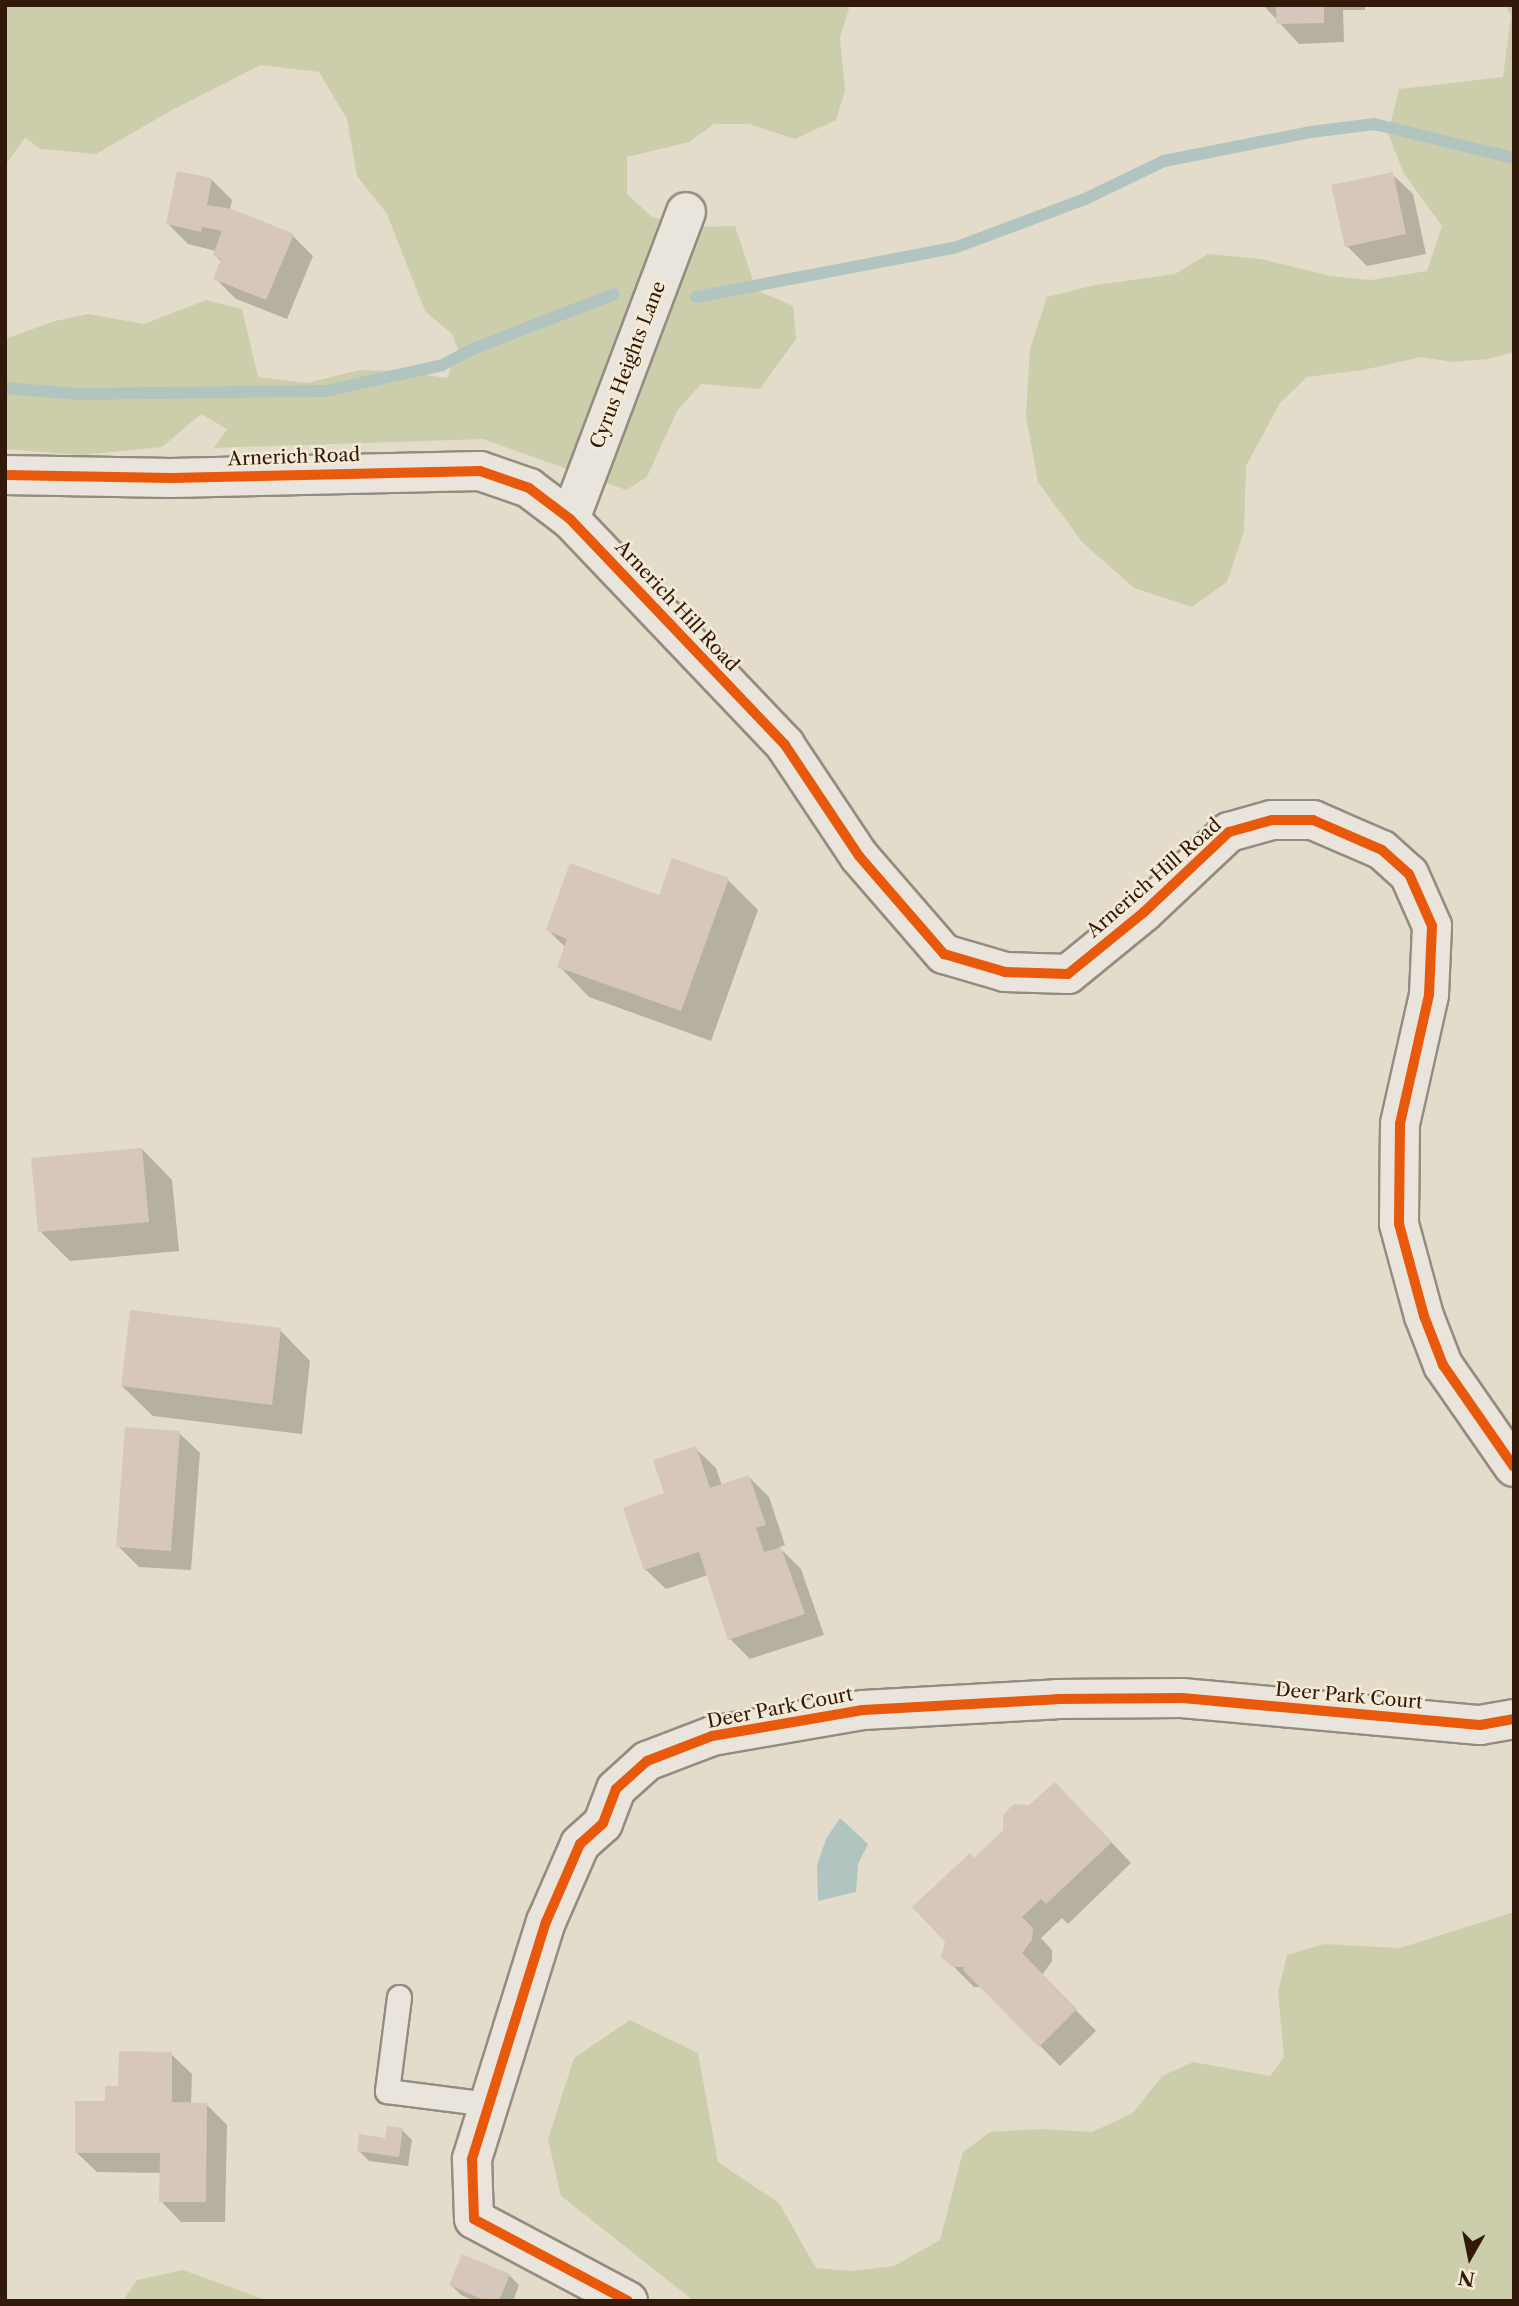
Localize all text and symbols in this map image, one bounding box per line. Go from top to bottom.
street label: Cyrus Heights Lane [586,278,670,452]
street label: Arnerich Road [227,443,361,471]
street label: Arnerich Hill Road [610,536,744,676]
street label: Arnerich Hill Road [1082,813,1226,943]
street label: Deer Park Court [1274,1678,1424,1714]
street label: Deer Park Court [705,1683,855,1733]
north arrow [1435,2222,1505,2292]
text: N [1457,2266,1477,2291]

